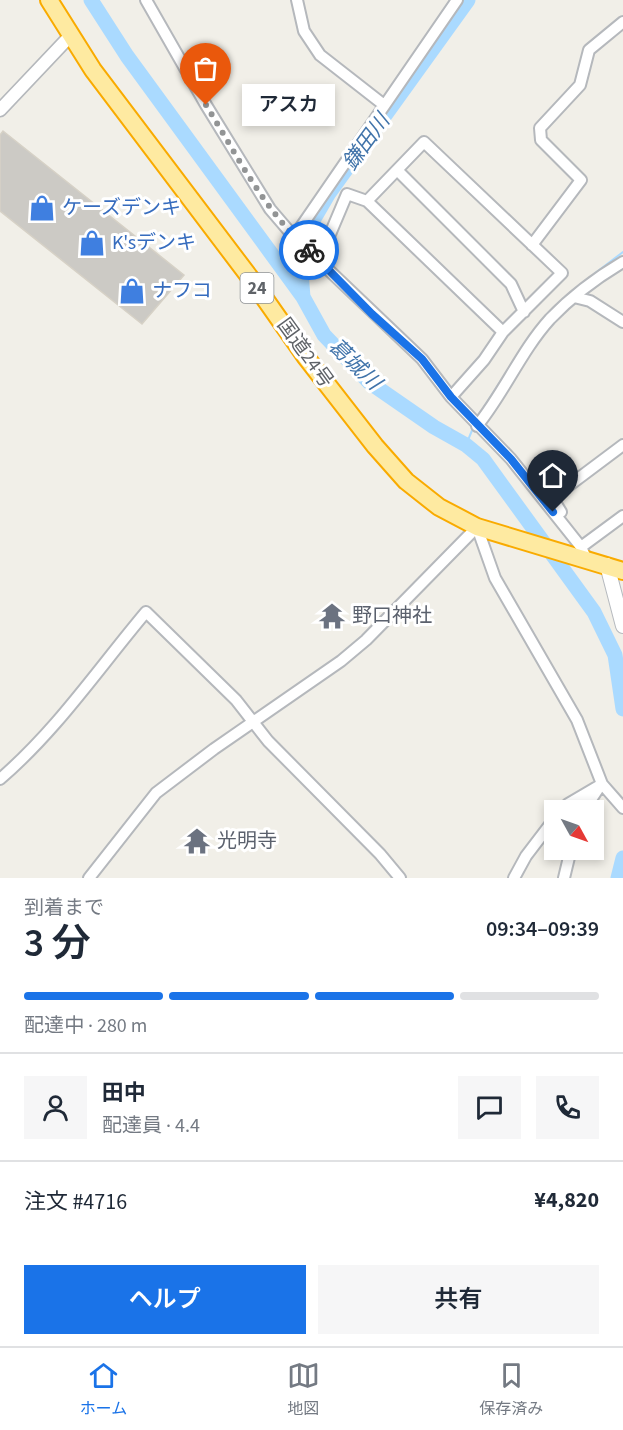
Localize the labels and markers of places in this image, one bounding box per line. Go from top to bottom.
pin [180,43,231,105]
callout: アスカ [242,84,335,126]
shop icon: ケーズデンキ [27,193,57,223]
place label: ケーズデンキ [62,194,181,222]
shop icon: K'sデンキ [77,228,107,258]
place label: K'sデンキ [112,229,196,257]
shop icon: ナフコ [117,276,147,306]
place label: ナフコ [152,277,212,305]
pin [527,450,578,512]
temple icon: 野口神社 [317,601,347,631]
place label: 野口神社 [352,602,432,630]
temple icon: 光明寺 [182,826,212,856]
place label: 光明寺 [217,827,277,855]

